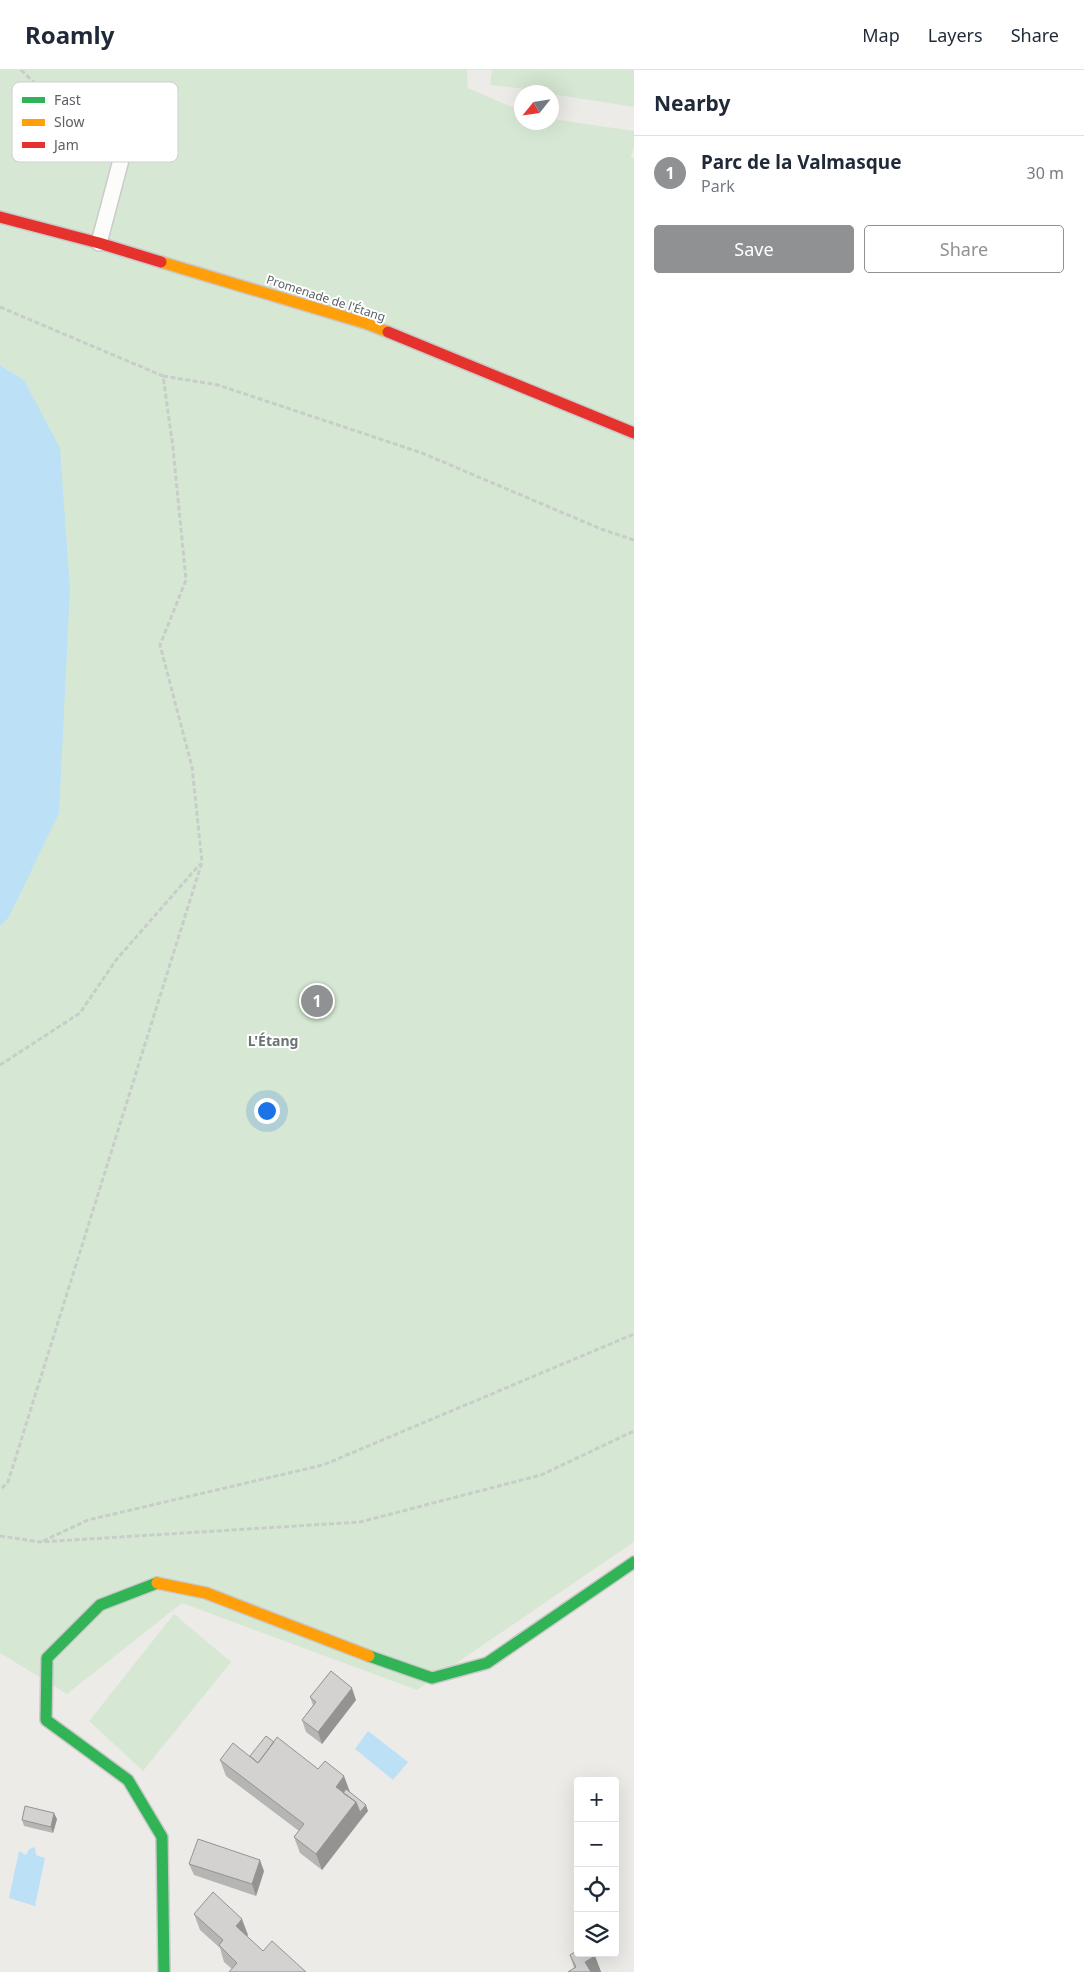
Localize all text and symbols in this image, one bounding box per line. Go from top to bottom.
text: Roamly [25,18,114,51]
text: Map [862,23,900,47]
text: Layers [928,23,983,47]
text: Share [1011,23,1059,47]
legend [12,82,178,162]
north arrow [514,85,559,130]
text: Nearby [654,89,730,117]
text: Fast [54,90,81,109]
text: Slow [54,112,85,131]
text: Jam [52,135,79,154]
text: Parc de la Valmasque [701,149,901,175]
text: 1 [665,162,675,184]
text: 30 m [1027,162,1064,184]
text: Park [701,175,735,197]
button: Save [654,225,854,273]
button: Share [864,225,1064,273]
street label: Promenade de l'Étang [264,271,388,325]
pin: 1 [301,982,333,1020]
district label: L'Étang [248,1031,298,1050]
your location [254,1098,280,1124]
map controls [574,1777,619,1957]
button: + [574,1777,619,1822]
button: − [574,1822,619,1867]
button: locate [574,1867,619,1912]
button: layers [574,1912,619,1957]

